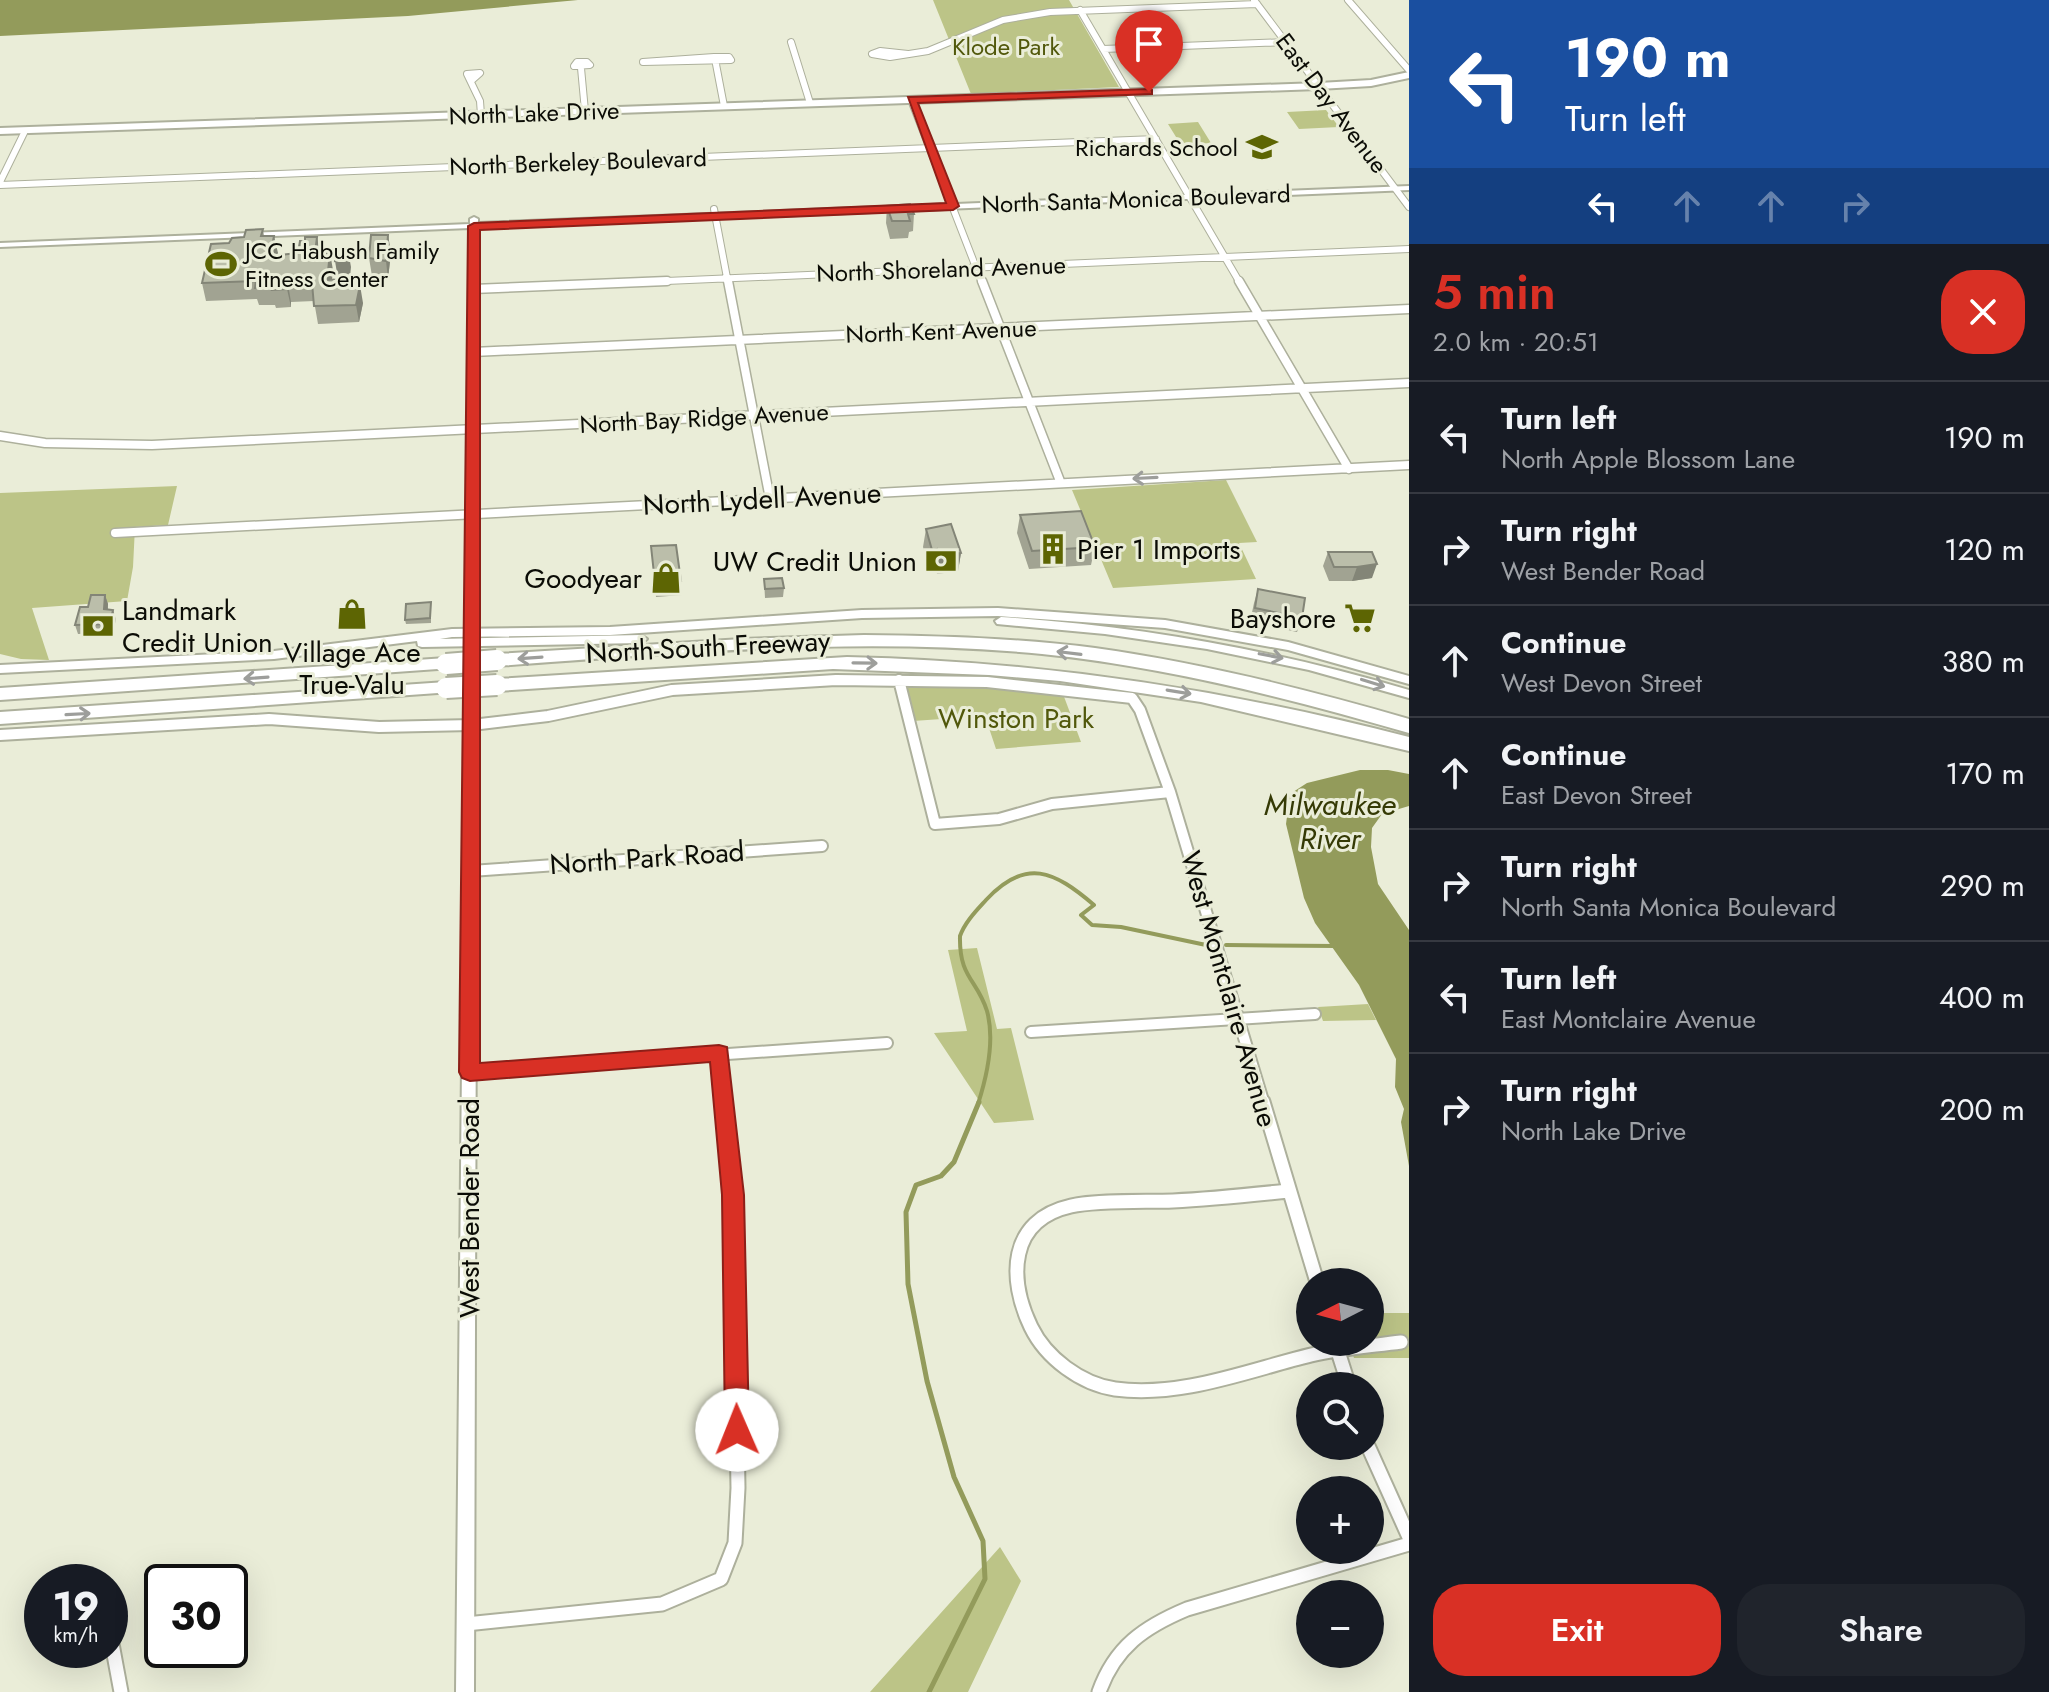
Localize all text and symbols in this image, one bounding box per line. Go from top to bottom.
pin [1115,10,1183,92]
text: 190 m [1565,17,1731,98]
icon: arrive [1127,22,1171,66]
street label: East Day Avenue [1268,26,1396,180]
park label: Klode Park [952,29,1061,64]
icon: left [1433,32,1537,136]
text: Turn left [1565,92,1686,144]
street label: North Lake Drive [448,93,620,133]
place label: Richards School [1075,130,1238,165]
school or university icon: Richards School [1245,130,1279,164]
street label: North Berkeley Boulevard [448,140,708,184]
street label: North Santa Monica Boulevard [981,176,1291,222]
icon: left [1581,184,1625,228]
icon: ahead [1665,184,1709,228]
icon: ahead [1749,184,1793,228]
icon: right [1833,184,1877,228]
place label: JCC Habush Family Fitness Center [242,233,440,296]
sports icon: JCC Habush Family Fitness Center [204,247,238,281]
street label: North Shoreland Avenue [816,247,1066,291]
text: 5 min [1433,258,1556,327]
button: close [1941,270,2025,354]
street label: North Kent Avenue [845,310,1037,352]
text: 2.0 km · 20:51 [1433,323,1599,361]
street label: North Bay Ridge Avenue [579,394,829,442]
text: Turn left [1501,397,1616,440]
icon: left [1433,415,1477,459]
text: 190 m [1944,416,2025,459]
text: North Apple Blossom Lane [1501,440,1795,478]
one-way arrow [1132,470,1159,485]
street label: North Lydell Avenue [642,472,882,526]
text: Turn right [1501,509,1637,552]
icon: right [1433,527,1477,571]
text: 120 m [1944,528,2025,571]
place label: Pier 1 Imports [1077,529,1241,570]
building icon: Pier 1 Imports [1036,532,1070,566]
place label: UW Credit Union [713,541,917,582]
bank icon: UW Credit Union [924,544,958,578]
text: West Bender Road [1501,552,1705,590]
place label: Goodyear [524,558,642,599]
shop icon: Goodyear [649,561,683,595]
place label: Landmark Credit Union [122,590,273,663]
shop icon: Village Ace True-Valu [335,597,369,631]
place label: Bayshore [1230,598,1336,639]
supermarket icon: Bayshore [1343,601,1377,635]
bank icon: Landmark Credit Union [81,609,115,643]
street label: North-South Freeway [585,620,832,674]
text: Continue [1501,621,1627,664]
place label: Village Ace True-Valu [283,632,421,705]
icon: ahead [1433,639,1477,683]
text: 380 m [1942,640,2025,683]
one-way arrow [1056,645,1082,660]
one-way arrow [1257,650,1283,665]
one-way arrow [517,651,544,666]
one-way arrow [851,656,878,671]
text: West Devon Street [1501,664,1702,702]
one-way arrow [243,671,270,686]
one-way arrow [1360,677,1385,691]
one-way arrow [1166,685,1191,700]
park label: Winston Park [938,698,1095,739]
one-way arrow [64,706,91,721]
text: Continue [1501,733,1627,776]
icon: ahead [1433,751,1477,795]
text: 170 m [1945,752,2025,795]
text: East Devon Street [1501,776,1692,814]
water label: Milwaukee River [1264,783,1396,860]
street label: North Park Road [548,831,746,885]
text: Turn right [1501,845,1637,888]
street label: West Montclaire Avenue [1170,846,1288,1132]
icon: right [1433,863,1477,907]
text: 290 m [1940,864,2025,907]
text: North Santa Monica Boulevard [1501,888,1836,926]
text: Turn left [1501,957,1616,1000]
icon: left [1433,975,1477,1019]
text: 400 m [1939,976,2025,1019]
text: East Montclaire Avenue [1501,1000,1756,1038]
text: Turn right [1501,1069,1637,1112]
icon: right [1433,1087,1477,1131]
text: 200 m [1940,1088,2025,1131]
street label: West Bender Road [449,1098,490,1318]
text: North Lake Drive [1501,1112,1686,1150]
north arrow [1296,1268,1384,1356]
map controls [1296,1268,1384,1668]
button: search [1296,1372,1384,1460]
position arrow [695,1388,779,1472]
button: + [1296,1476,1384,1564]
speed limit sign: 30 [144,1564,248,1668]
text: 19 [52,1577,100,1635]
button: − [1296,1580,1384,1668]
button: Exit [1433,1584,1721,1676]
button: Share [1737,1584,2025,1676]
text: km/h [53,1621,99,1650]

